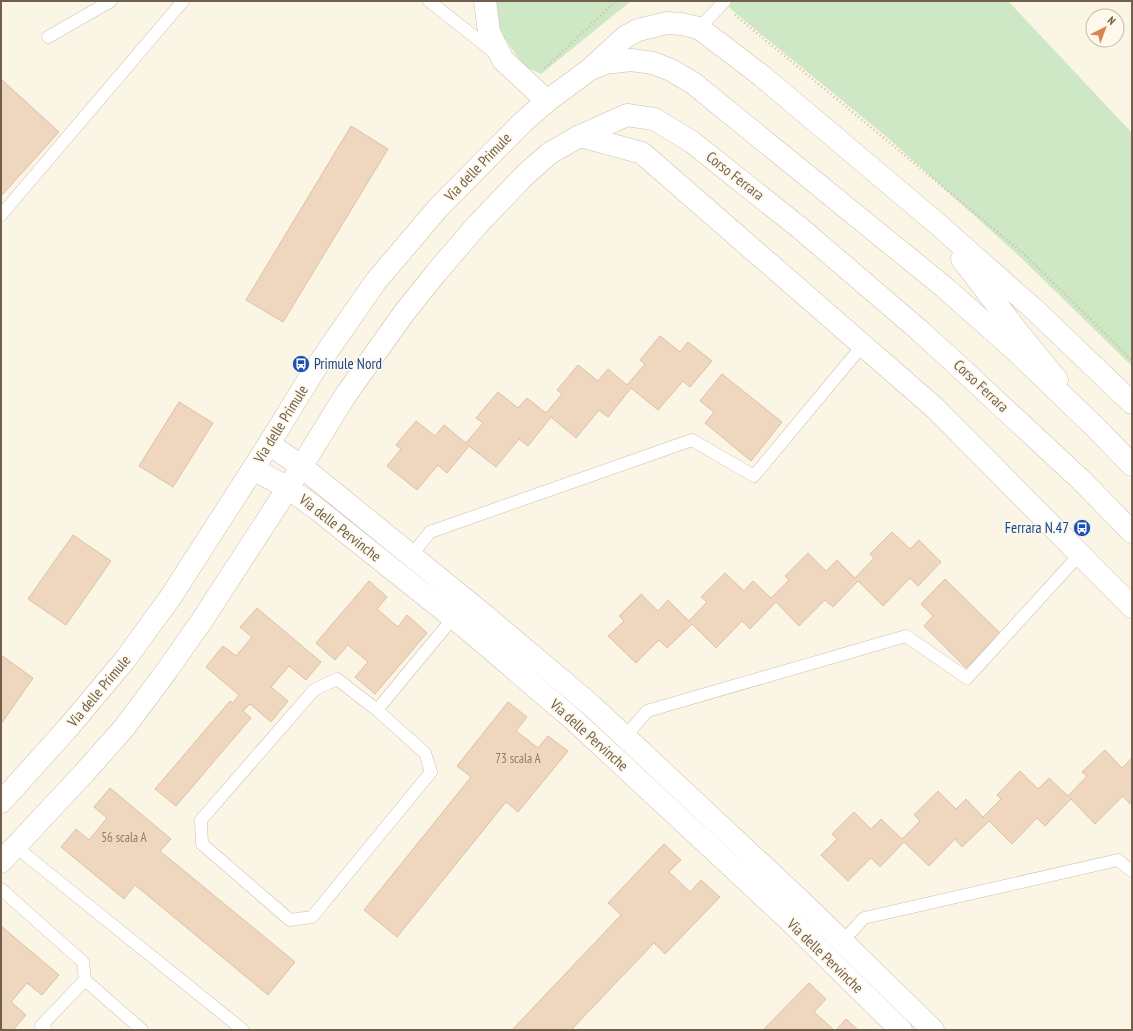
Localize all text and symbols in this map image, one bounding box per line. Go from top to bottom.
north arrow [1085,8,1125,48]
text: N [1105,13,1119,28]
street label: Via delle Primule [439,128,515,206]
street label: Corso Ferrara [702,147,768,204]
bus stop icon: Primule Nord [291,354,311,374]
place label: Primule Nord [314,354,382,373]
street label: Corso Ferrara [950,355,1013,416]
street label: Via delle Primule [249,381,312,467]
street label: Via delle Pervinche [295,489,385,566]
place label: Ferrara N.47 [1005,518,1069,537]
bus stop icon: Ferrara N.47 [1072,518,1092,538]
street label: Via delle Primule [62,651,134,731]
street label: Via delle Pervinche [545,694,632,775]
house number: 73 scala A [495,750,542,767]
house number: 56 scala A [101,829,148,846]
street label: Via delle Pervinche [782,914,868,997]

